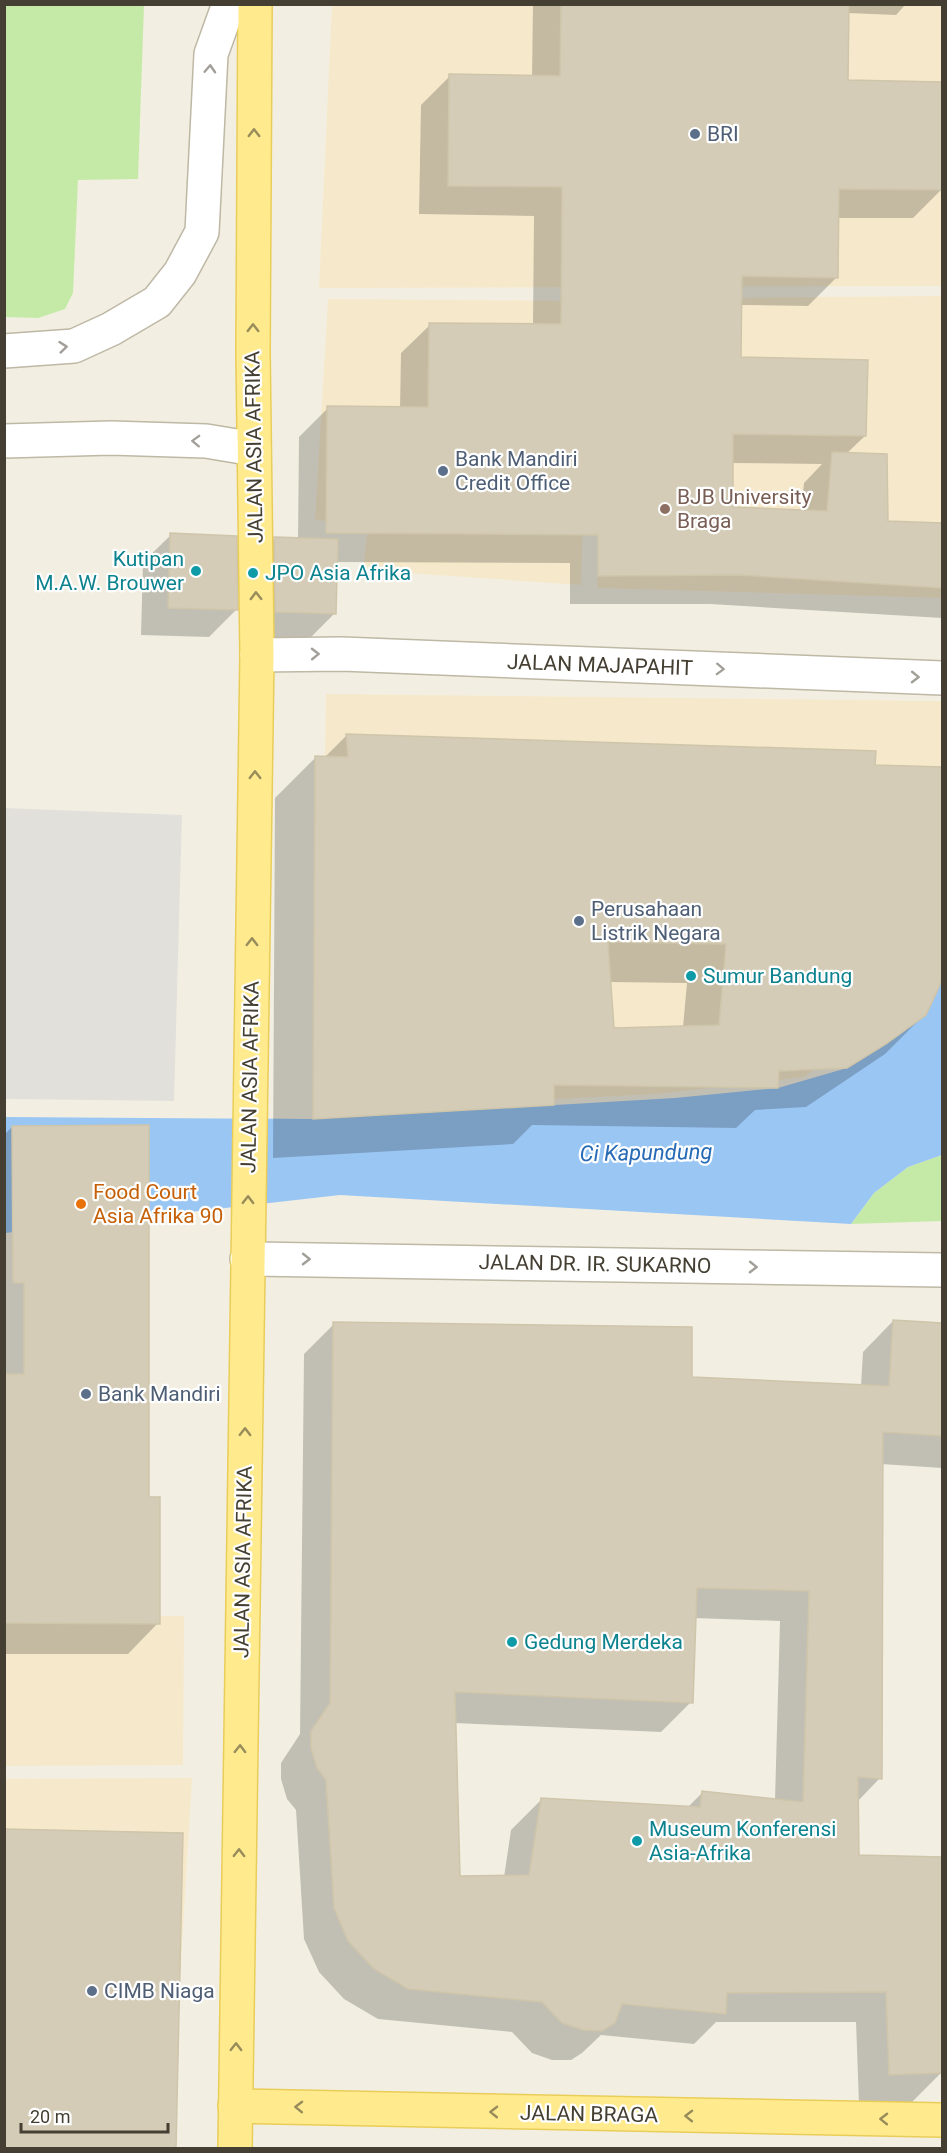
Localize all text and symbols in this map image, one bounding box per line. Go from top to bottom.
one-way arrow [203,64,216,73]
place label: BRI [707,122,739,146]
marker: BRI [688,127,702,141]
one-way arrow [247,128,260,137]
one-way arrow [247,323,259,332]
one-way arrow [58,341,67,354]
street label: JALAN ASIA AFRIKA [240,350,268,543]
one-way arrow [191,435,200,447]
place label: Bank Mandiri Credit Office [455,447,577,495]
marker: Bank Mandiri Credit Office [436,464,450,478]
place label: BJB University Braga [677,485,811,533]
marker: BJB University Braga [658,502,672,516]
place label: Kutipan M.A.W. Brouwer [35,547,184,595]
place label: JPO Asia Afrika [265,561,411,585]
marker: Kutipan M.A.W. Brouwer [189,564,203,578]
marker: JPO Asia Afrika [246,566,260,580]
one-way arrow [250,592,262,601]
one-way arrow [311,648,320,660]
street label: JALAN MAJAPAHIT [507,650,694,680]
one-way arrow [715,663,724,676]
one-way arrow [910,671,919,683]
one-way arrow [248,771,261,780]
place label: Perusahaan Listrik Negara [591,897,721,945]
marker: Perusahaan Listrik Negara [572,914,586,928]
one-way arrow [246,938,258,947]
place label: Sumur Bandung [703,964,852,988]
marker: Sumur Bandung [684,969,698,983]
street label: JALAN ASIA AFRIKA [236,980,264,1173]
water label: Ci Kapundung [580,1139,713,1166]
place label: Food Court Asia Afrika 90 [93,1180,223,1228]
one-way arrow [242,1196,254,1205]
marker: Food Court Asia Afrika 90 [74,1197,88,1211]
street label: JALAN DR. IR. SUKARNO [478,1250,712,1278]
one-way arrow [301,1253,310,1265]
one-way arrow [748,1260,757,1273]
place label: Bank Mandiri [98,1382,220,1406]
marker: Bank Mandiri [79,1387,93,1401]
one-way arrow [238,1428,251,1437]
street label: JALAN ASIA AFRIKA [229,1465,257,1658]
place label: Gedung Merdeka [524,1630,683,1654]
marker: Gedung Merdeka [505,1635,519,1649]
one-way arrow [234,1744,246,1753]
place label: Museum Konferensi Asia-Afrika [649,1817,836,1865]
marker: Museum Konferensi Asia-Afrika [630,1834,644,1848]
one-way arrow [233,1848,245,1857]
place label: CIMB Niaga [104,1979,215,2003]
marker: CIMB Niaga [85,1984,99,1998]
one-way arrow [230,2043,242,2052]
scale bar [21,2096,168,2134]
one-way arrow [295,2101,304,2113]
street label: JALAN BRAGA [520,2101,659,2127]
one-way arrow [490,2105,499,2118]
text: 20 m [30,2106,70,2127]
one-way arrow [685,2110,694,2122]
one-way arrow [880,2113,889,2126]

